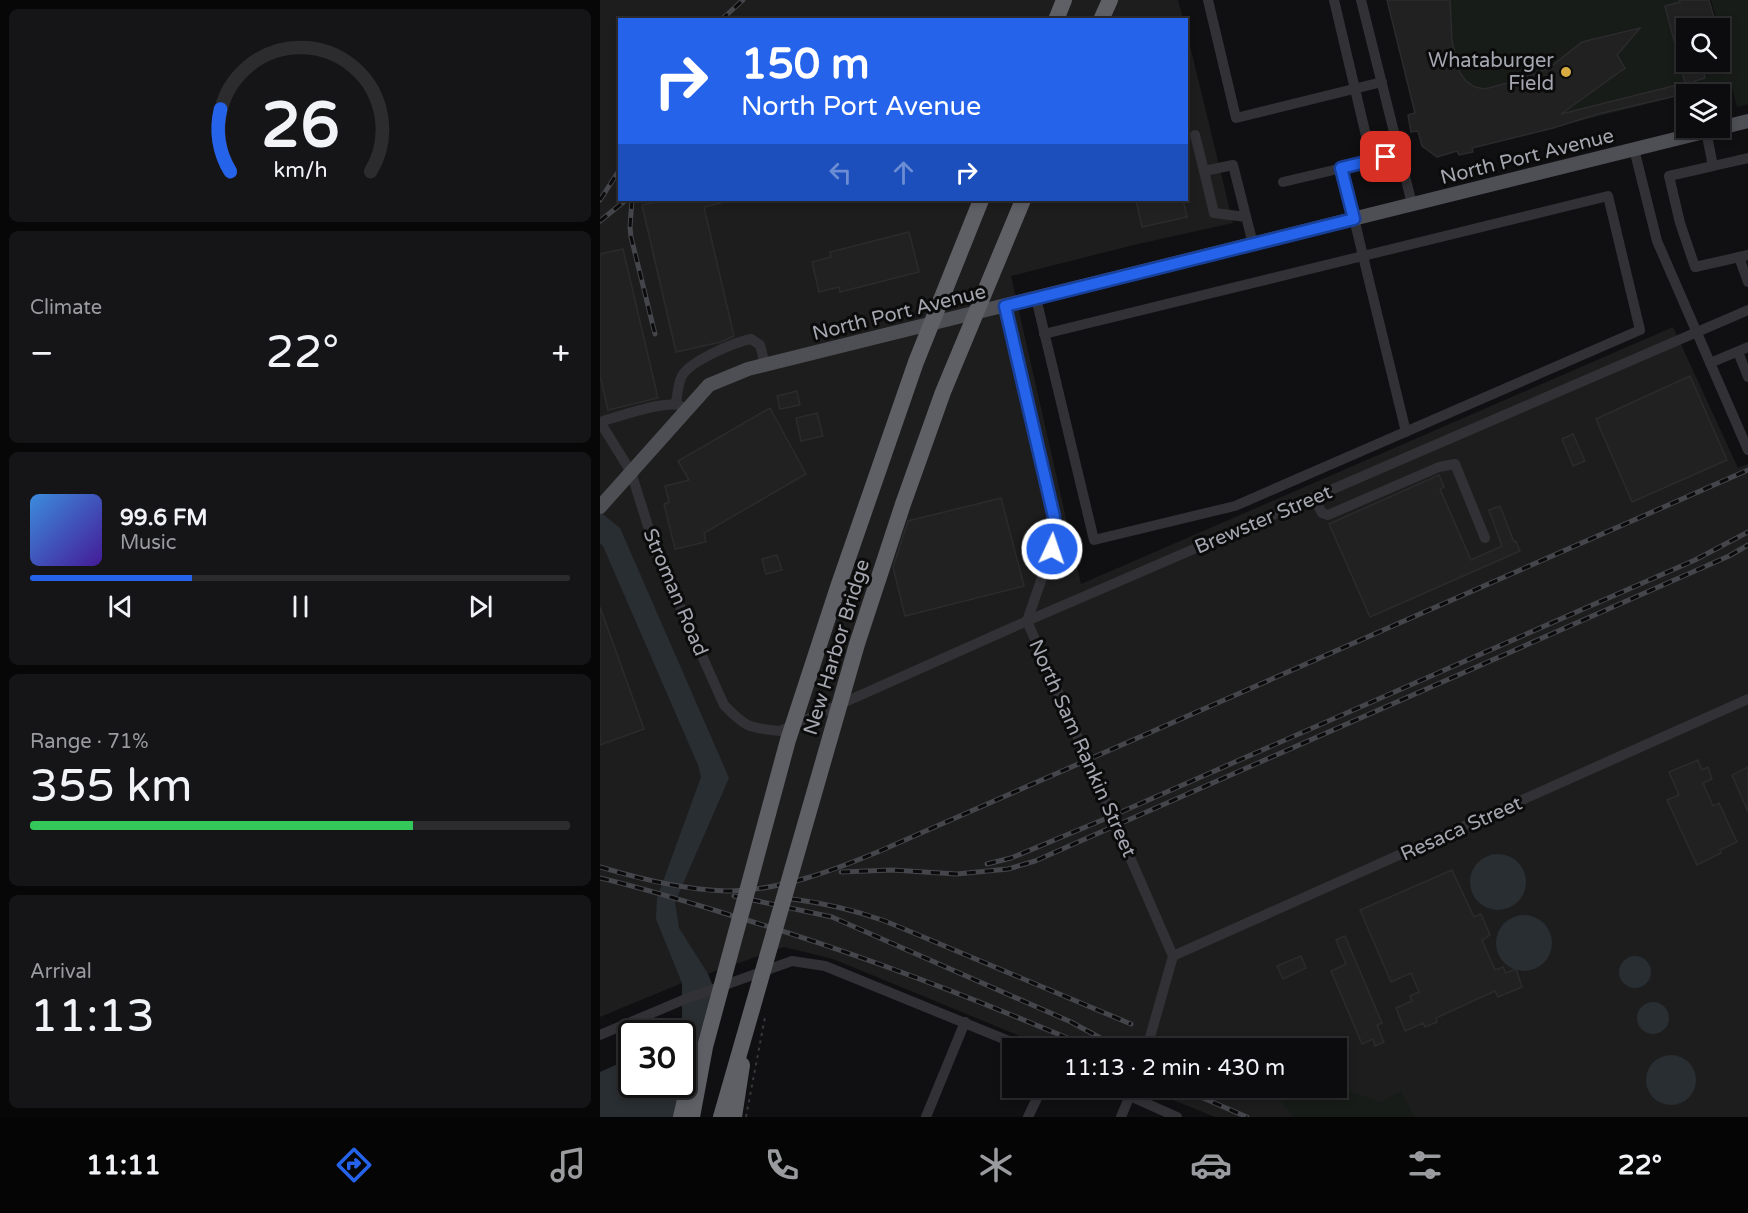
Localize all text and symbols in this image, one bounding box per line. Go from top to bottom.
map controls [1676,18,1730,138]
button: search [1676,18,1730,72]
text: 150 m [741,39,870,90]
icon: right [642,42,720,120]
place label: Whataburger Field [1428,49,1554,96]
marker: Whataburger Field [1559,65,1573,79]
button: layers [1676,84,1730,138]
text: 26 [261,89,339,164]
text: North Port Avenue [741,90,981,123]
street label: North Port Avenue [1438,124,1617,190]
pin [1360,131,1411,182]
icon: arrive [1369,140,1402,173]
icon: left [824,156,857,189]
icon: ahead [887,156,920,189]
icon: right [950,156,983,189]
text: km/h [273,158,327,184]
street label: North Port Avenue [810,280,989,346]
text: Climate [30,296,102,320]
text: 22° [266,326,339,380]
text: − [30,334,54,373]
text: + [551,334,570,373]
street label: Brewster Street [1191,480,1336,560]
text: 99.6 FM [120,505,208,531]
position arrow [1020,517,1084,581]
street label: Stroman Road [637,525,713,660]
text: Music [120,531,176,555]
street label: New Harbor Bridge [799,556,875,738]
icon: previous [104,590,137,623]
icon: pause [284,590,317,623]
icon: next [464,590,497,623]
street label: North Sam Rankin Street [1023,636,1141,861]
text: Range · 71% [30,730,149,754]
text: 355 km [30,760,192,814]
street label: Resaca Street [1397,791,1526,866]
text: Arrival [30,960,92,984]
text: 11:13 [30,990,155,1044]
speed limit sign: 30 [618,1020,696,1098]
text: 11:13 · 2 min · 430 m [1064,1055,1285,1081]
icon: directions [333,1144,375,1186]
icon: music [547,1144,589,1186]
icon: phone [761,1144,803,1186]
icon: climate [975,1144,1017,1186]
icon: car [1190,1144,1232,1186]
icon: filters [1404,1144,1446,1186]
text: 11:11 [86,1149,161,1182]
text: 22° [1618,1149,1662,1182]

